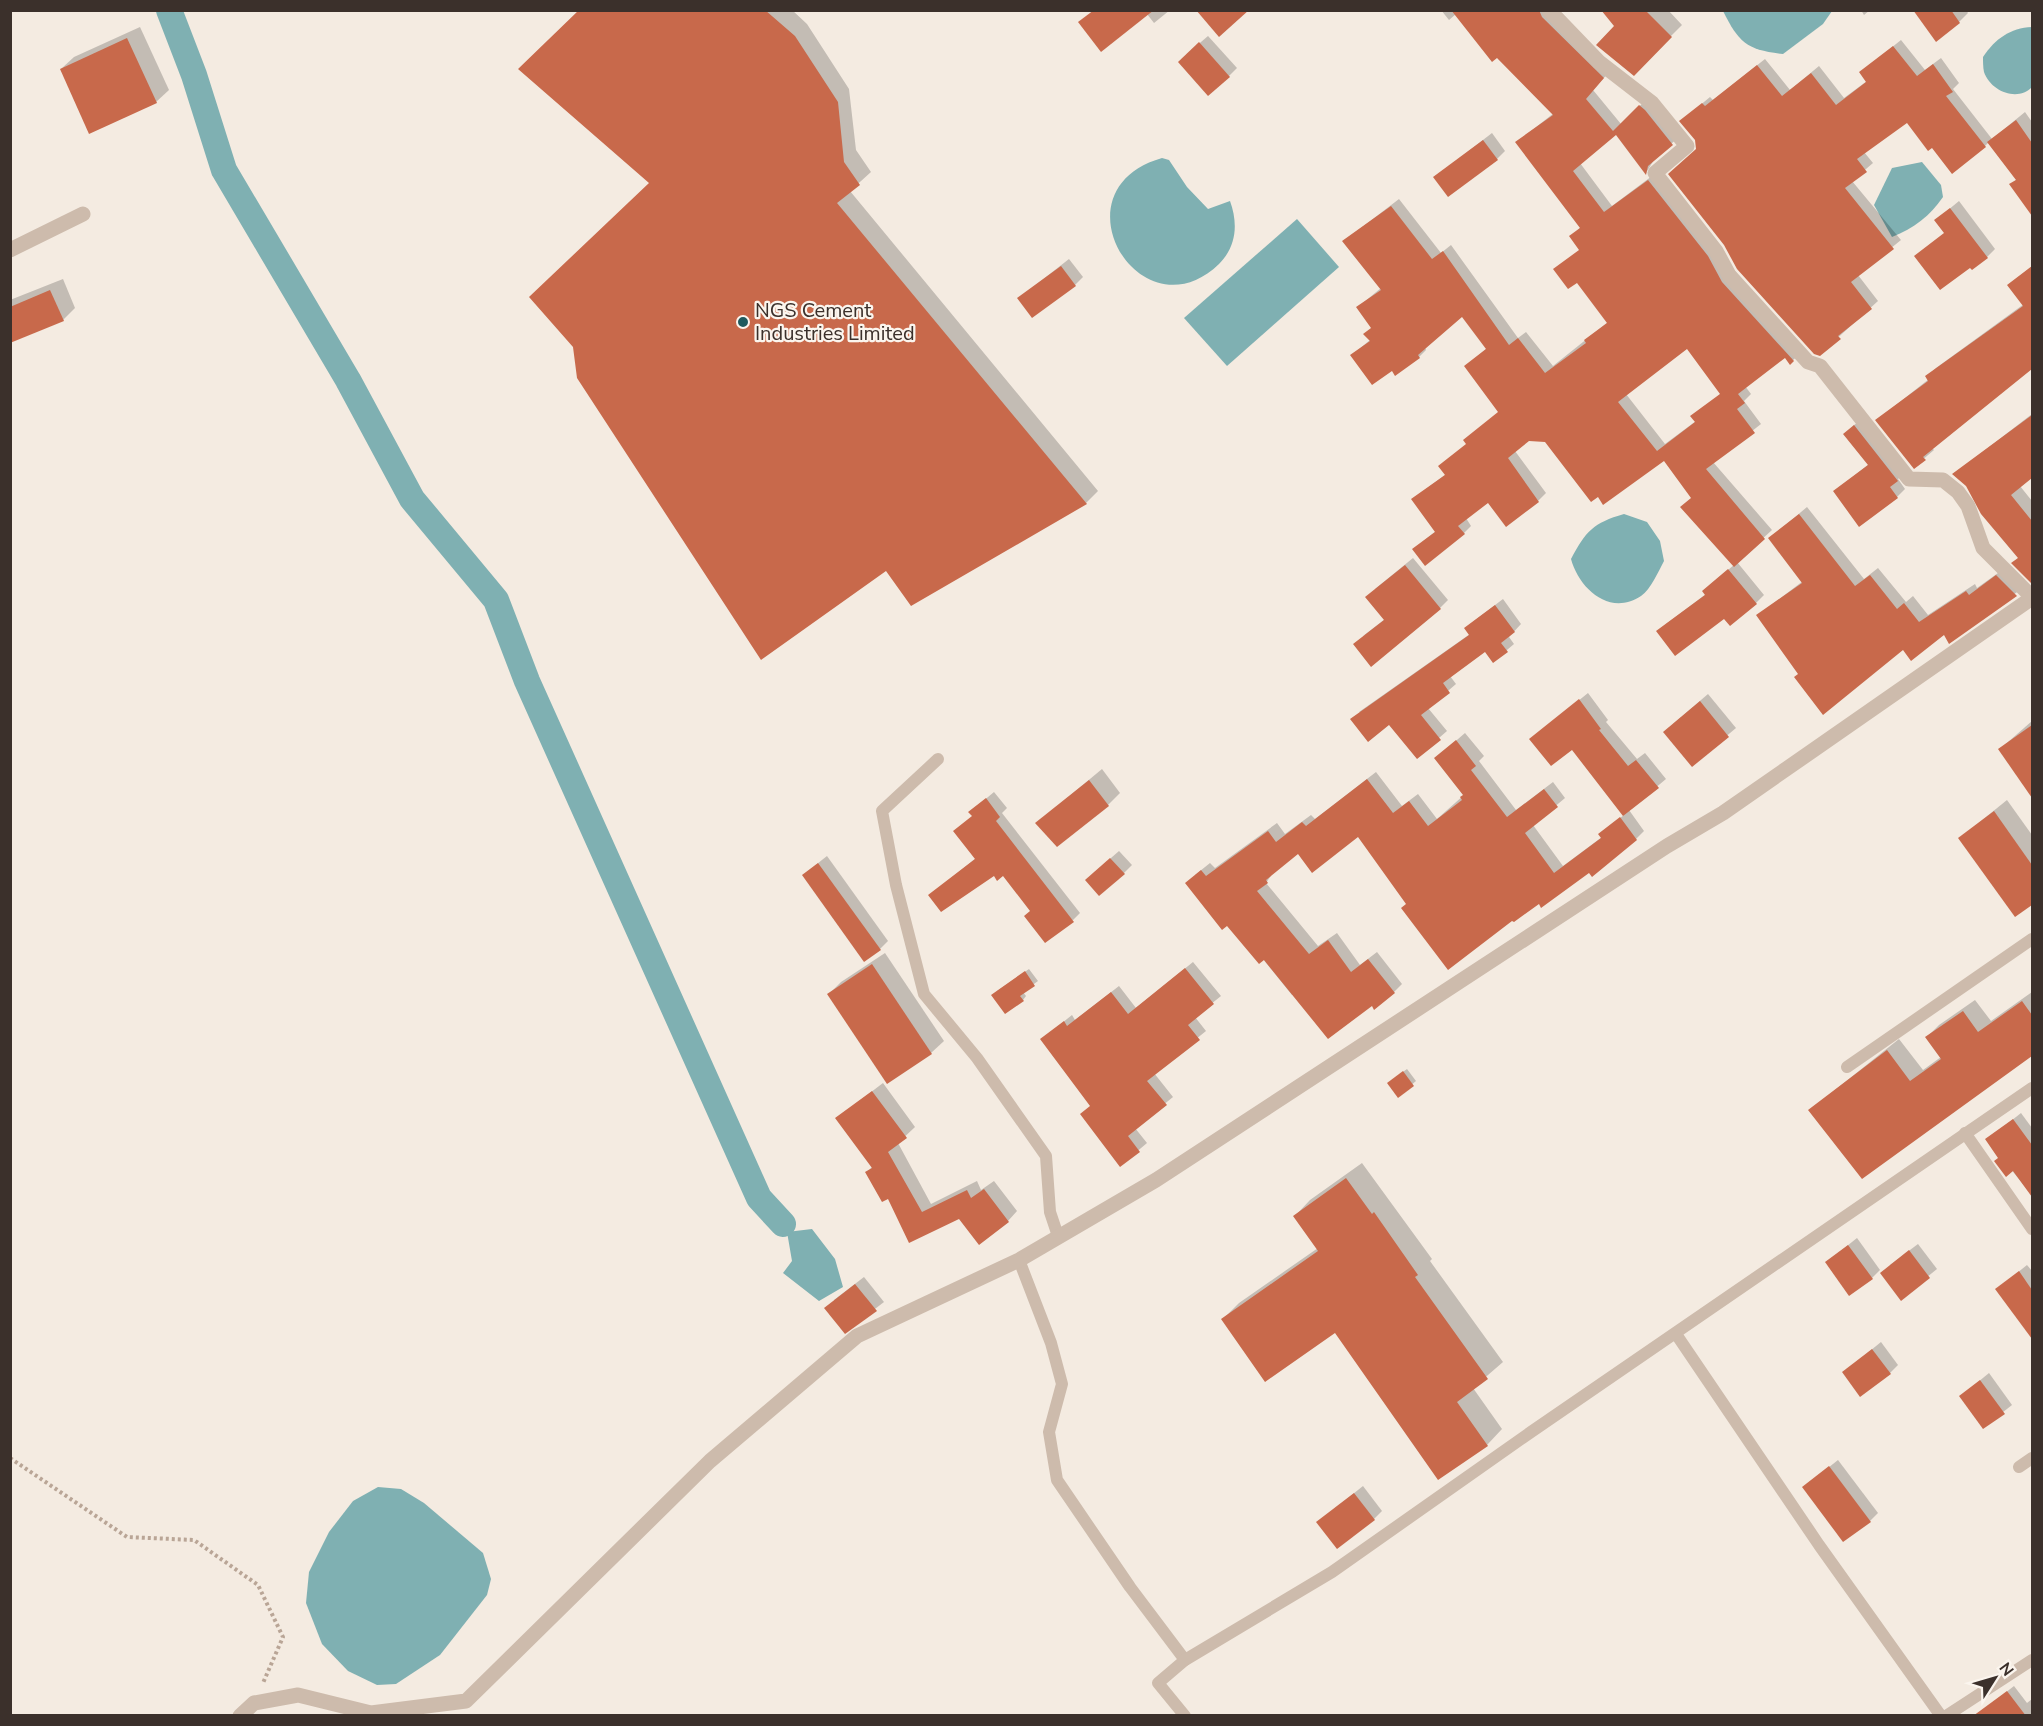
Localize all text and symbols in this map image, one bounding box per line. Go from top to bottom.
place label: NGS Cement Industries Limited [755,297,915,347]
marker: NGS Cement Industries Limited [736,315,750,329]
north arrow [1965,1648,2025,1708]
text: N [1994,1658,2019,1681]

